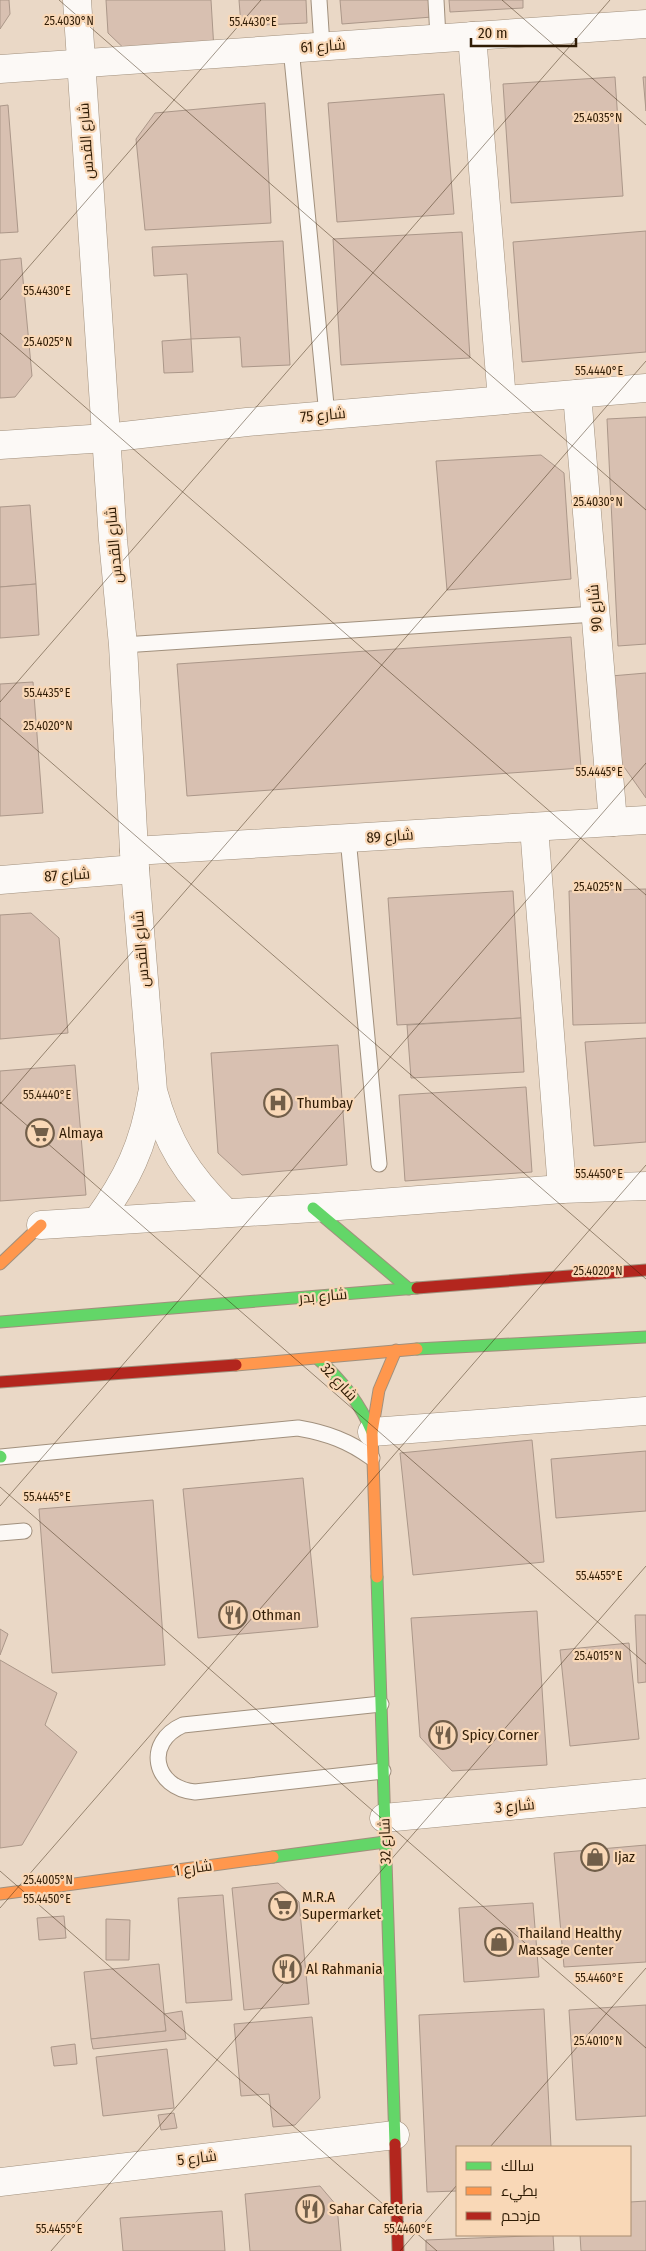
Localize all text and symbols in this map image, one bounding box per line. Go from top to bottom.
text: 25.4030°N [44,14,94,28]
text: 55.4430°E [229,15,277,29]
scale bar [471,15,576,47]
text: 20 m [478,24,508,42]
street label: شارع 61 [300,35,346,59]
street label: شارع القدس [74,102,100,180]
text: 25.4035°N [574,111,622,125]
text: 55.4430°E [23,284,71,298]
text: 25.4025°N [24,335,72,349]
text: 55.4440°E [575,364,623,378]
street label: شارع 75 [300,404,347,428]
text: 25.4030°N [573,495,623,509]
street label: شارع القدس [102,506,128,584]
street label: شارع 90 [584,583,608,633]
text: 55.4435°E [24,686,71,700]
text: 25.4020°N [23,719,73,733]
text: 55.4445°E [575,765,623,779]
street label: شارع 89 [366,825,414,849]
street label: شارع 87 [43,864,91,888]
text: 25.4025°N [574,880,622,894]
street label: شارع القدس [129,910,155,988]
text: 55.4440°E [23,1088,71,1102]
hospital icon: Thumbay [263,1088,293,1118]
place label: Thumbay [297,1094,353,1112]
supermarket icon: Almaya [25,1118,55,1148]
place label: Almaya [59,1124,103,1142]
text: 55.4450°E [575,1167,623,1181]
text: 25.4020°N [573,1264,623,1278]
street label: شارع بدر [297,1285,348,1309]
street label: شارع 32 [315,1359,361,1406]
text: 55.4445°E [23,1490,71,1504]
text: 55.4455°E [576,1569,623,1583]
restaurant icon: Othman [218,1600,248,1630]
place label: Othman [252,1606,301,1624]
text: 25.4015°N [574,1649,622,1663]
restaurant icon: Spicy Corner [428,1720,458,1750]
place label: Spicy Corner [462,1726,540,1744]
street label: شارع 3 [495,1795,536,1819]
street label: شارع 32 [375,1818,397,1864]
shop icon: Ijaz [580,1842,610,1872]
place label: Ijaz [614,1848,635,1866]
street label: شارع 1 [173,1856,214,1882]
text: 25.4005°N [23,1873,73,1887]
place label: M.R.A Supermarket [302,1888,381,1923]
supermarket icon: M.R.A Supermarket [268,1891,298,1921]
text: 55.4450°E [23,1892,71,1906]
place label: Thailand Healthy Massage Center [518,1924,622,1959]
shop icon: Thailand Healthy Massage Center [484,1927,514,1957]
restaurant icon: Al Rahmania [272,1954,302,1984]
place label: Al Rahmania [306,1960,383,1978]
text: 55.4460°E [575,1971,623,1985]
text: 25.4010°N [574,2034,622,2048]
legend [456,2146,631,2236]
street label: شارع 5 [176,2147,218,2171]
text: سالك [501,2157,534,2175]
text: بطيء [501,2182,538,2203]
restaurant icon: Sahar Cafeteria [295,2194,325,2224]
place label: Sahar Cafeteria [329,2200,423,2218]
text: مزدحم [501,2207,541,2226]
text: 55.4455°E [36,2222,83,2236]
text: 55.4460°E [384,2222,432,2236]

